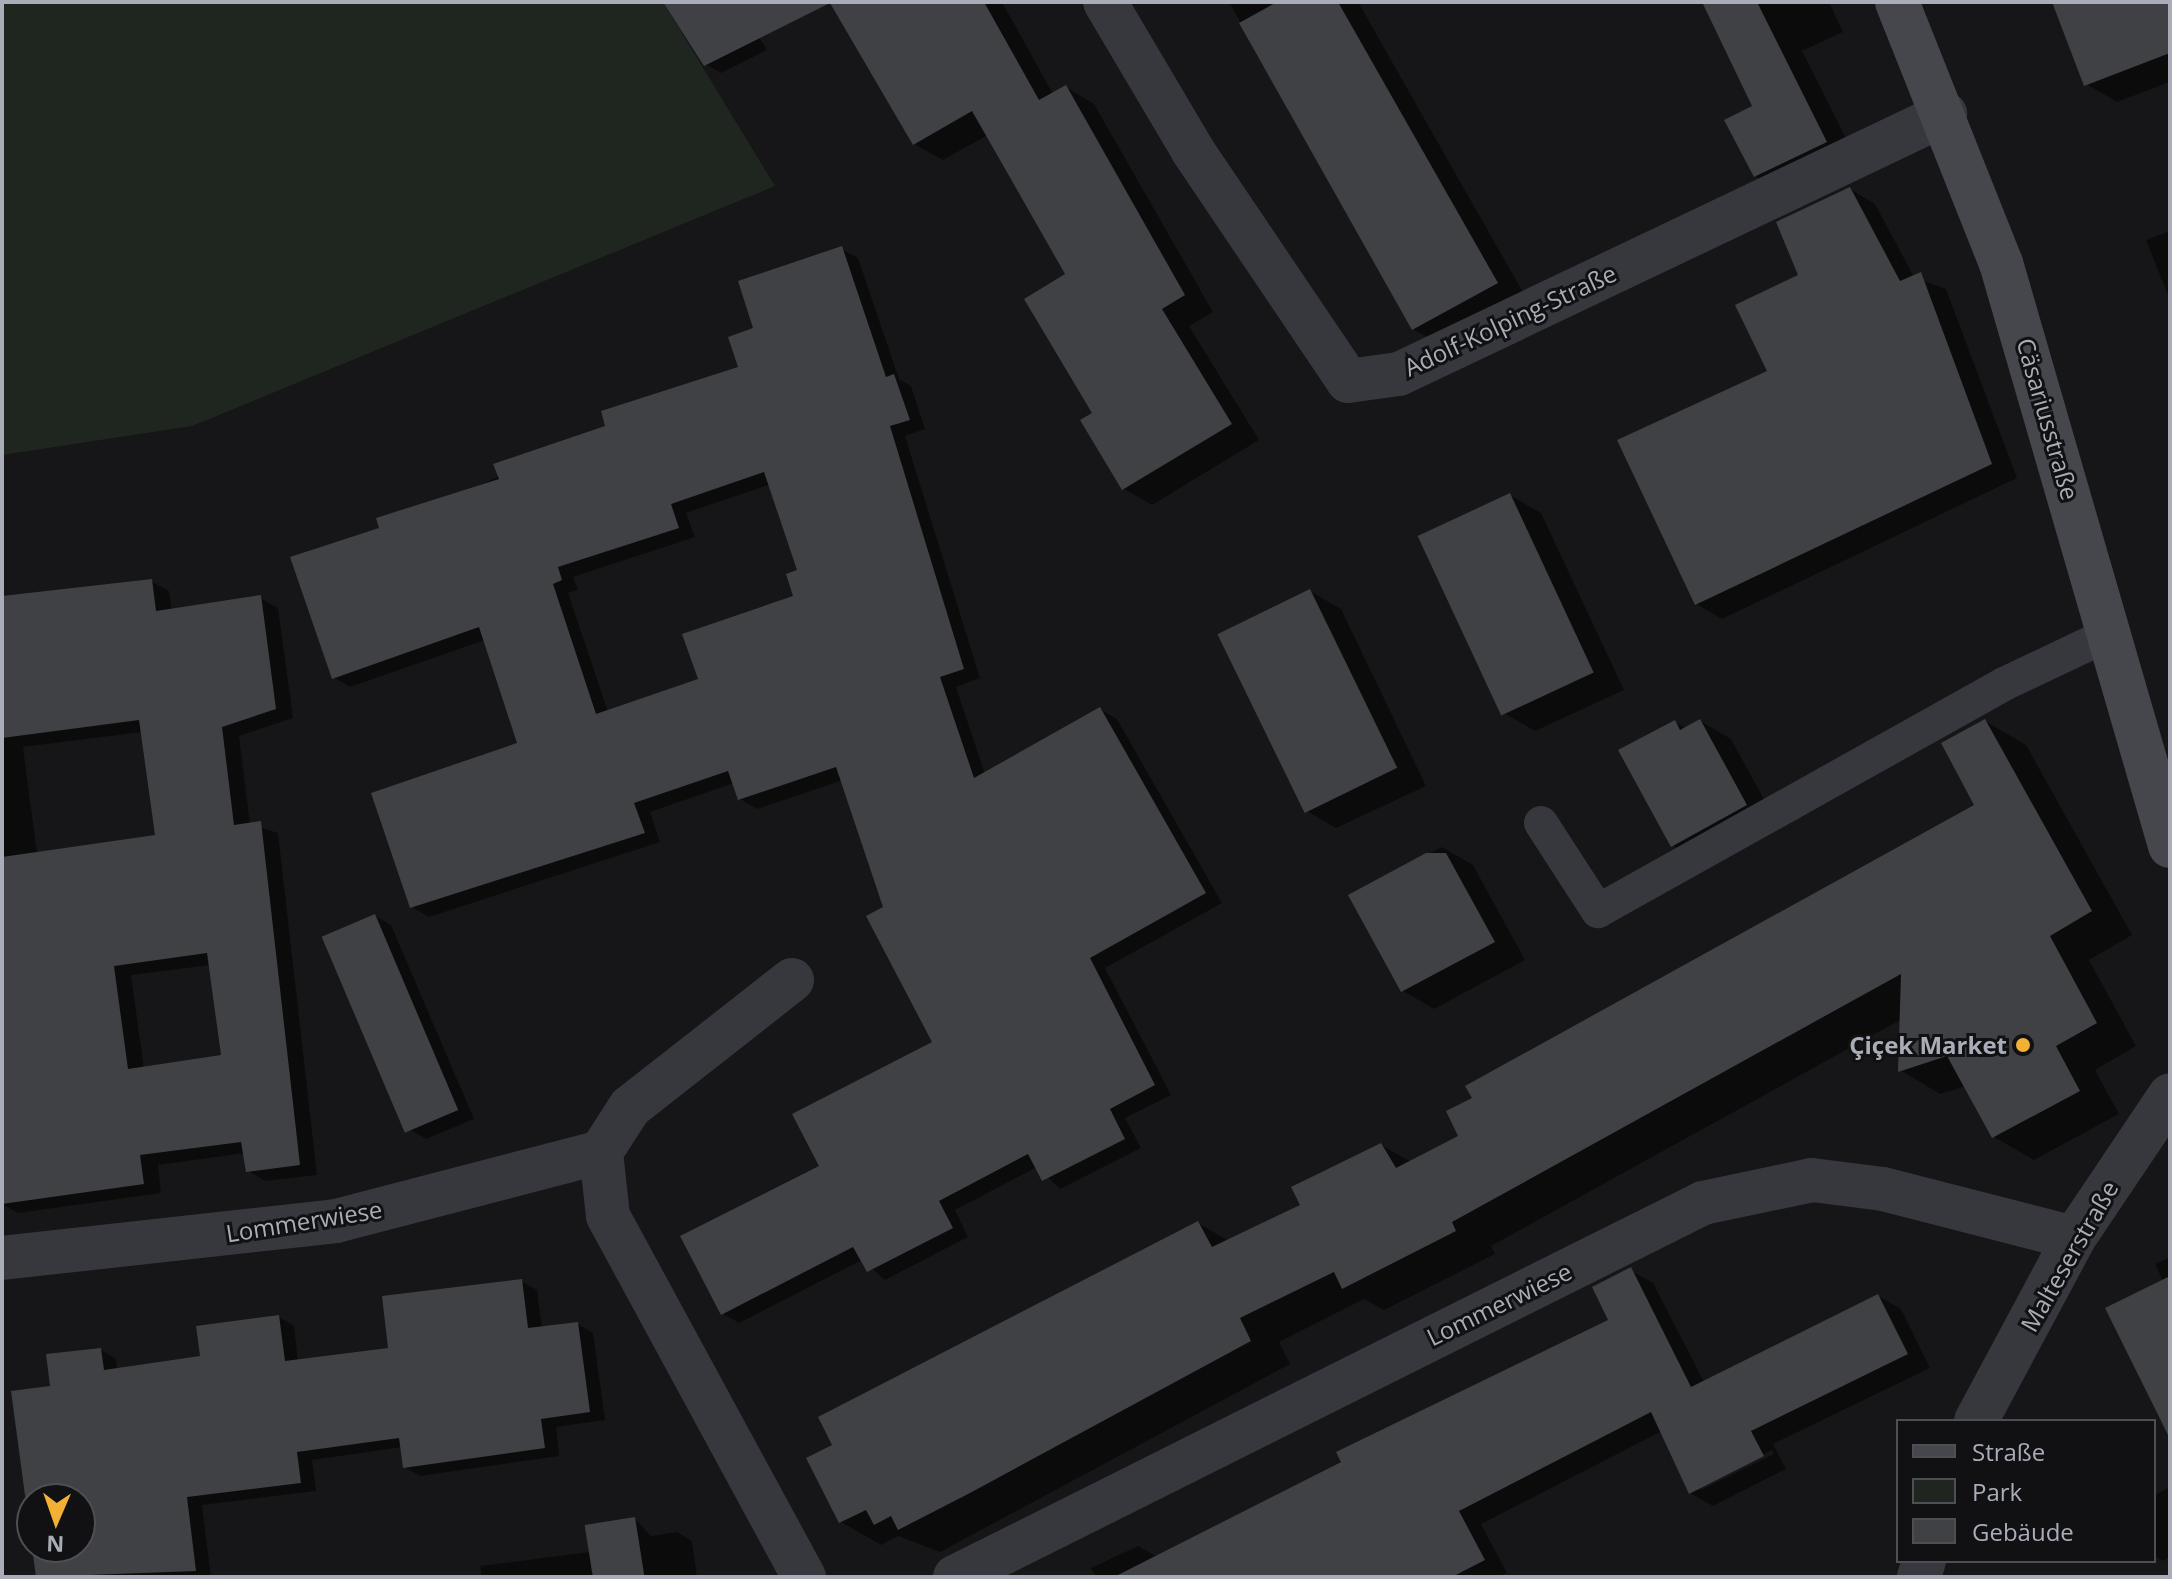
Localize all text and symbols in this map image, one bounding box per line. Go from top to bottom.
street label: Adolf-Kolping-Straße [1399,258,1621,382]
street label: Cäsariusstraße [2011,335,2085,503]
place label: Çiçek Market [1849,1031,2007,1059]
marker: Çiçek Market [2014,1036,2032,1054]
street label: Malteserstraße [2014,1175,2124,1337]
street label: Lommerwiese [224,1194,384,1248]
street label: Lommerwiese [1422,1256,1576,1352]
legend [1896,1419,2156,1563]
text: Straße [1972,1435,2045,1468]
text: Park [1972,1475,2022,1508]
north arrow [16,1483,96,1563]
text: Gebäude [1972,1515,2074,1548]
text: N [46,1530,65,1560]

